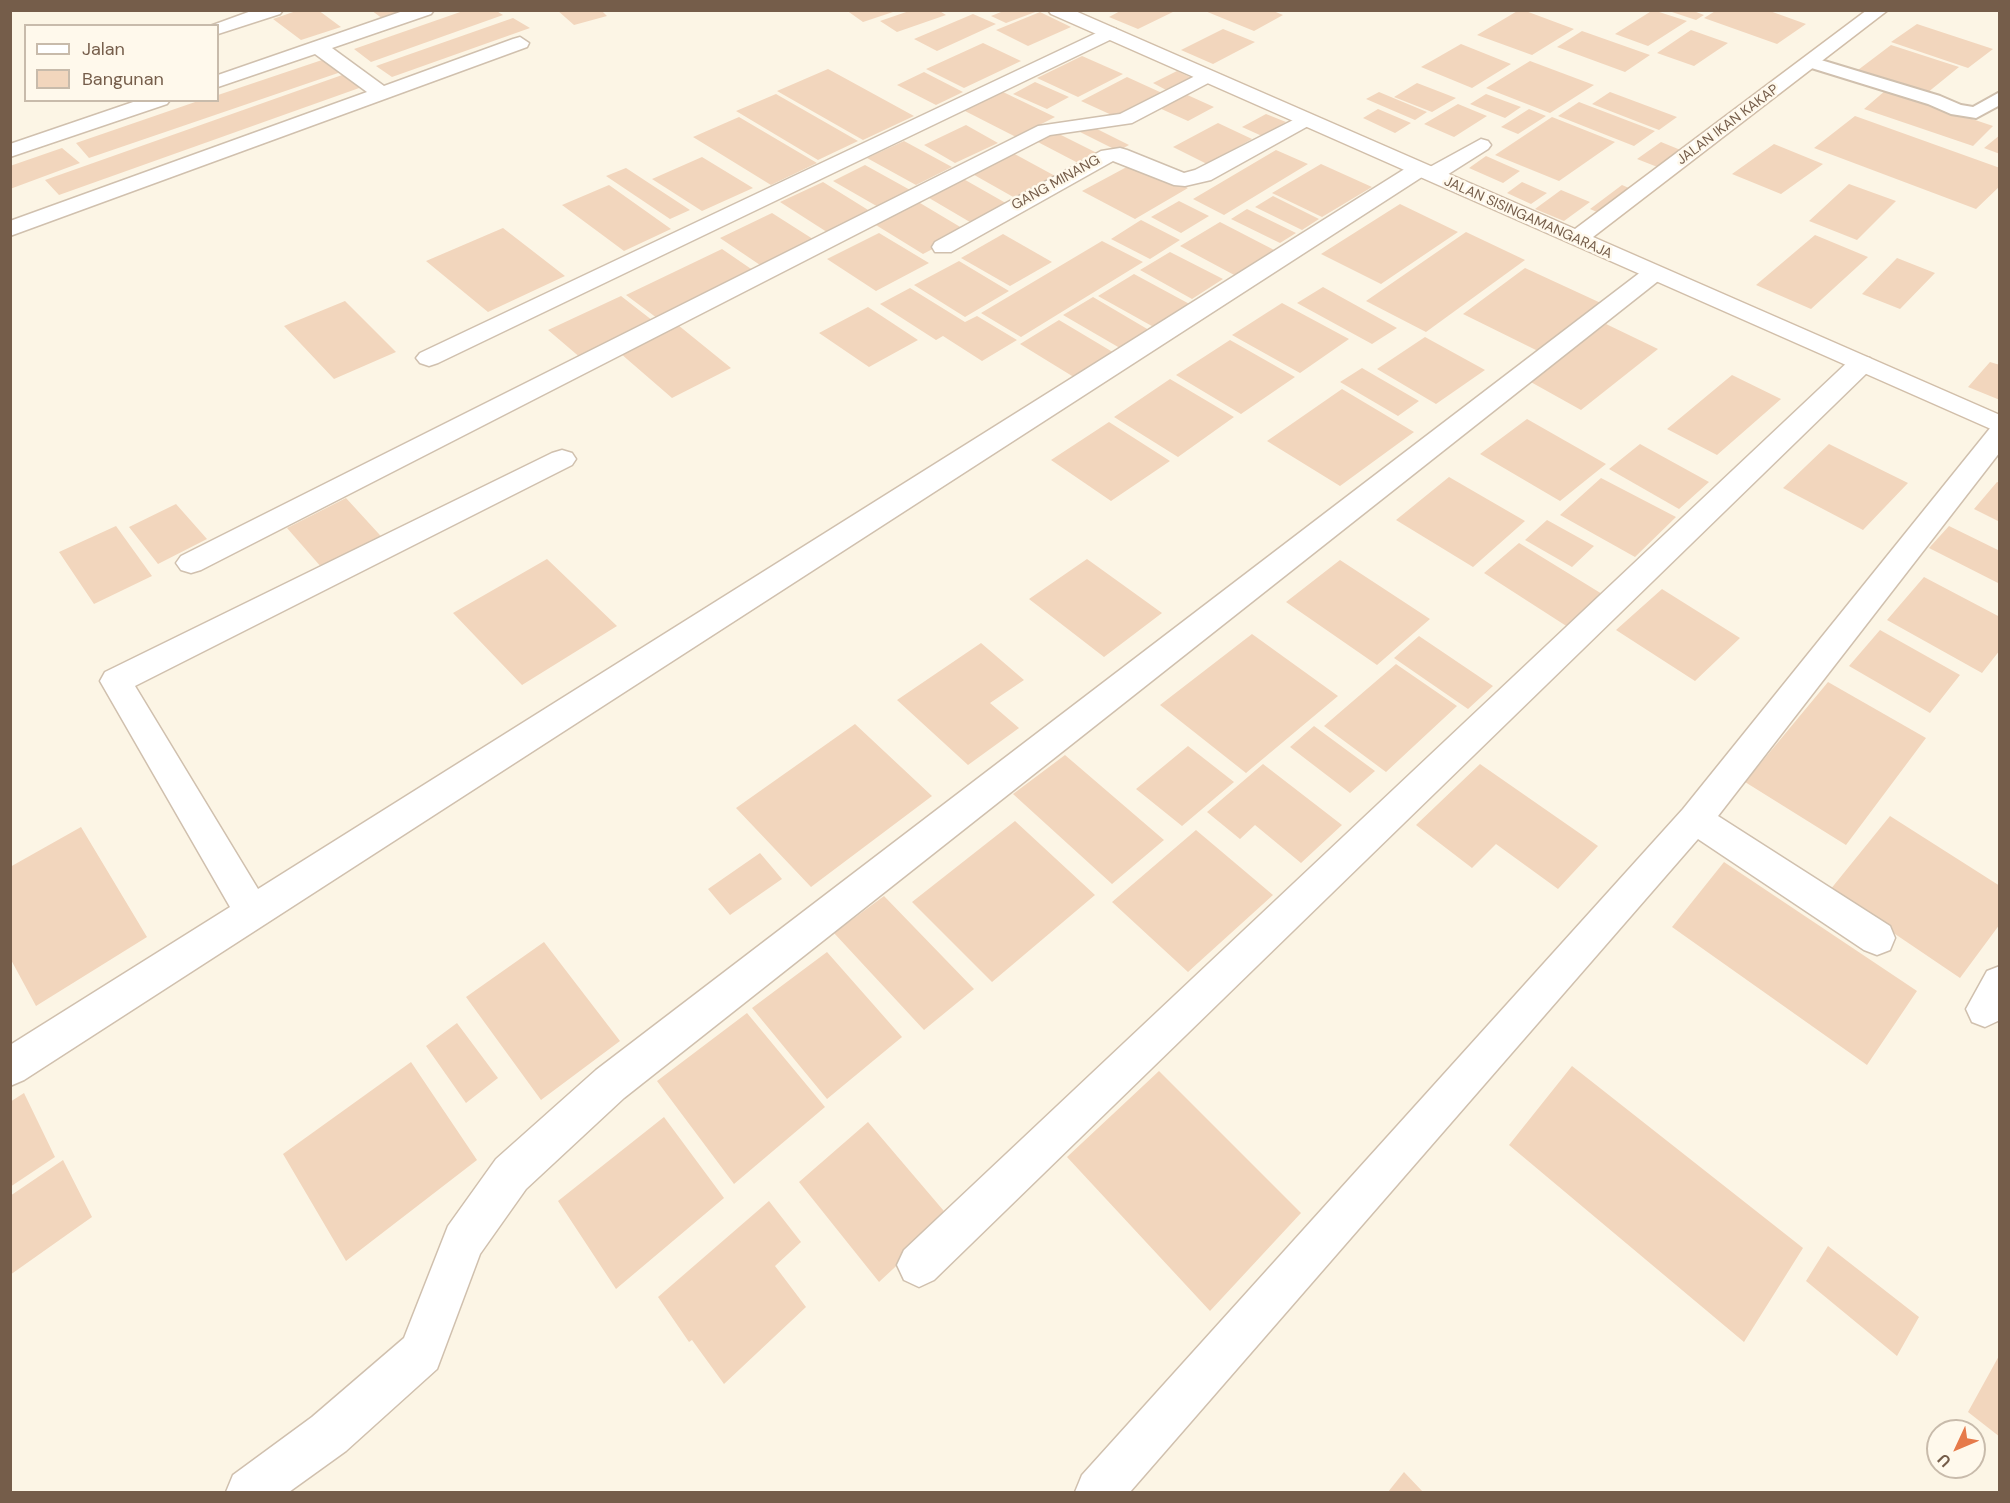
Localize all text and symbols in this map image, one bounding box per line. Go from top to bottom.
legend [24,24,219,102]
text: Jalan [82,37,125,61]
text: Bangunan [82,67,164,91]
street label: JALAN IKAN KAKAP [1674,81,1782,169]
street label: GANG MINANG [1009,152,1103,214]
street label: JALAN SISINGAMANGARAJA [1441,173,1615,263]
north arrow [1926,1419,1986,1479]
text: U [1933,1449,1955,1472]

